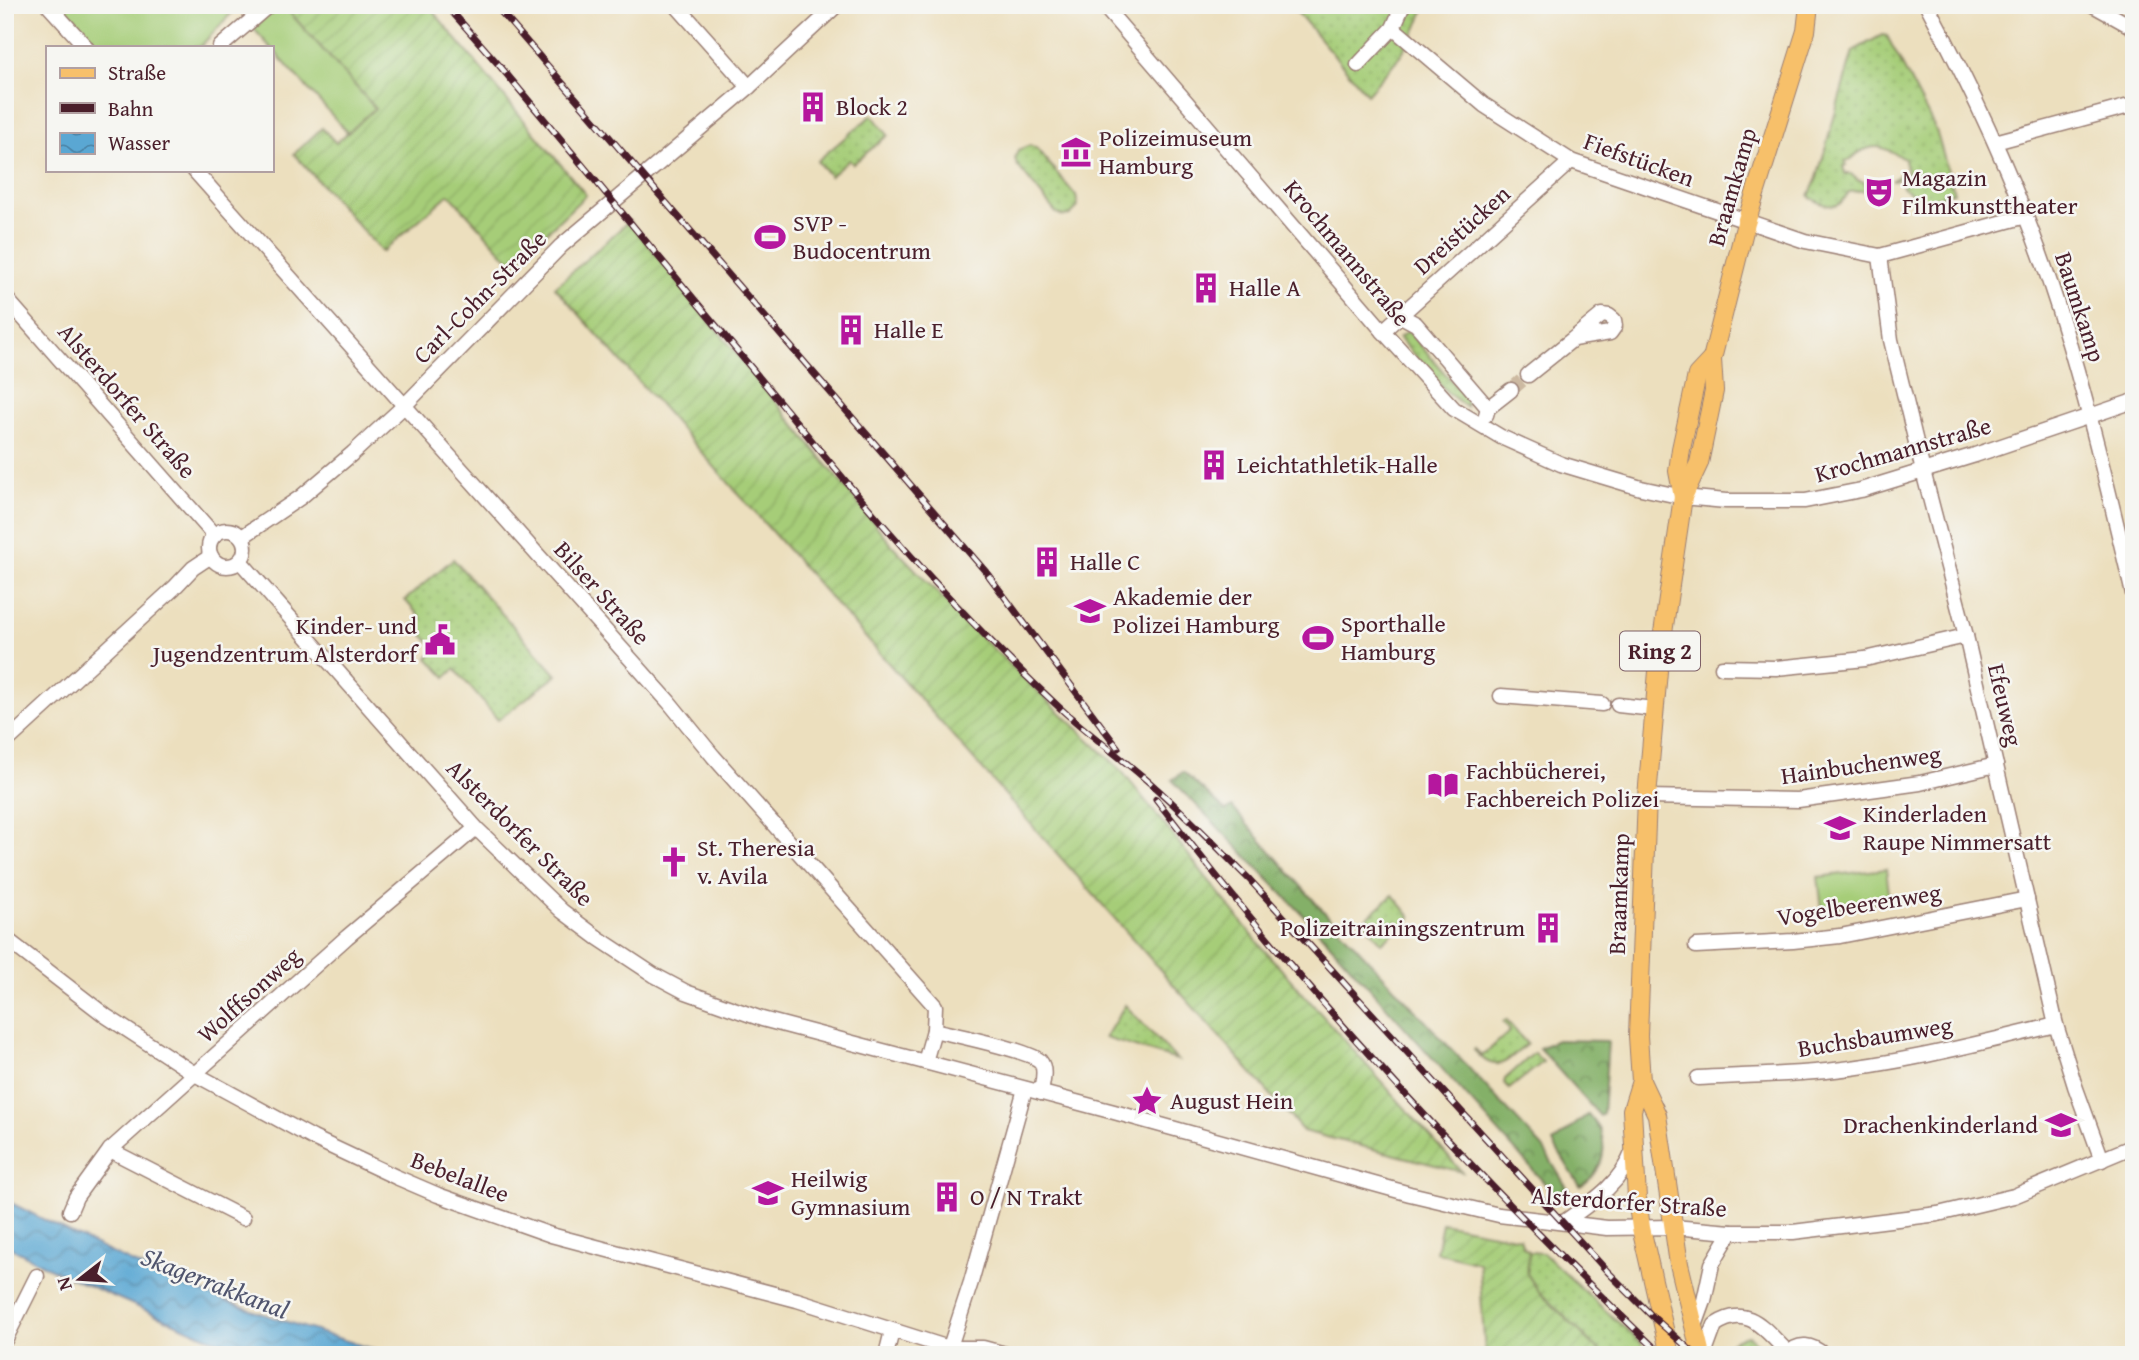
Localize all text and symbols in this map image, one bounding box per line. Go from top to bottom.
legend [46,46,273,172]
text: Straße [108,57,166,88]
place label: Block 2 [836,89,908,124]
building icon: Block 2 [796,90,830,124]
text: Bahn [108,93,154,124]
place label: Polizeimuseum Hamburg [1099,120,1252,183]
street label: Fiefstücken [1579,123,1700,196]
street label: Braamkamp [1698,124,1765,250]
text: Wasser [108,127,170,158]
museum icon: Polizeimuseum Hamburg [1059,135,1093,169]
place label: Magazin Filmkunsttheater [1902,160,2078,223]
street label: Krochmannstraße [1275,172,1419,334]
theatre icon: Magazin Filmkunsttheater [1862,175,1896,209]
street label: Dreistücken [1405,176,1518,283]
place label: SVP - Budocentrum [793,205,931,268]
sports icon: SVP - Budocentrum [753,220,787,254]
street label: Carl-Cohn-Straße [405,222,554,371]
street label: Baumkamp [2046,247,2115,366]
place label: Halle A [1229,270,1301,305]
building icon: Halle A [1189,271,1223,305]
place label: Halle E [874,312,943,347]
building icon: Halle E [834,313,868,347]
street label: Alsterdorfer Straße [50,315,205,486]
street label: Krochmannstraße [1811,408,1995,491]
place label: Leichtathletik-Halle [1237,447,1438,482]
building icon: Leichtathletik-Halle [1197,448,1231,482]
street label: Bilser Straße [546,533,659,653]
place label: Halle C [1070,544,1140,579]
building icon: Halle C [1030,545,1064,579]
place label: Akademie der Polizei Hamburg [1113,579,1280,642]
school or university icon: Akademie der Polizei Hamburg [1073,594,1107,628]
place label: Sporthalle Hamburg [1341,606,1446,669]
place label: Kinder- und Jugendzentrum Alsterdorf [150,608,419,671]
sports icon: Sporthalle Hamburg [1301,621,1335,655]
public building icon: Kinder- und Jugendzentrum Alsterdorf [423,623,457,657]
road number: Ring 2 [1620,632,1700,670]
street label: Efeuweg [1979,660,2032,750]
street label: Hainbuchenweg [1779,736,1943,793]
street label: Alsterdorfer Straße [439,751,602,914]
place label: Fachbücherei, Fachbereich Polizei [1466,753,1660,816]
library icon: Fachbücherei, Fachbereich Polizei [1426,768,1460,802]
place label: Kinderladen Raupe Nimmersatt [1863,796,2052,859]
school or university icon: Kinderladen Raupe Nimmersatt [1823,811,1857,845]
place label: St. Theresia v. Avila [697,830,816,893]
street label: Braamkamp [1599,833,1638,955]
church icon: St. Theresia v. Avila [657,845,691,879]
street label: Vogelbeerenweg [1774,874,1943,935]
place label: Polizeitrainingszentrum [1280,910,1525,945]
building icon: Polizeitrainingszentrum [1531,911,1565,945]
street label: Wolffsonweg [189,938,308,1051]
street label: Buchsbaumweg [1795,1007,1955,1066]
place label: August Hein [1170,1083,1294,1118]
place icon: August Hein [1130,1084,1164,1118]
place label: Drachenkinderland [1843,1107,2038,1142]
school or university icon: Drachenkinderland [2044,1108,2078,1142]
street label: Bebelallee [406,1142,514,1211]
place label: Heilwig Gymnasium [791,1161,911,1224]
school or university icon: Heilwig Gymnasium [751,1176,785,1210]
street label: Alsterdorfer Straße [1530,1177,1728,1226]
place label: O / N Trakt [970,1179,1083,1214]
building icon: O / N Trakt [930,1180,964,1214]
water label: Skagerrakkanal [136,1236,295,1329]
north arrow [46,1244,116,1314]
text: N [48,1274,79,1294]

